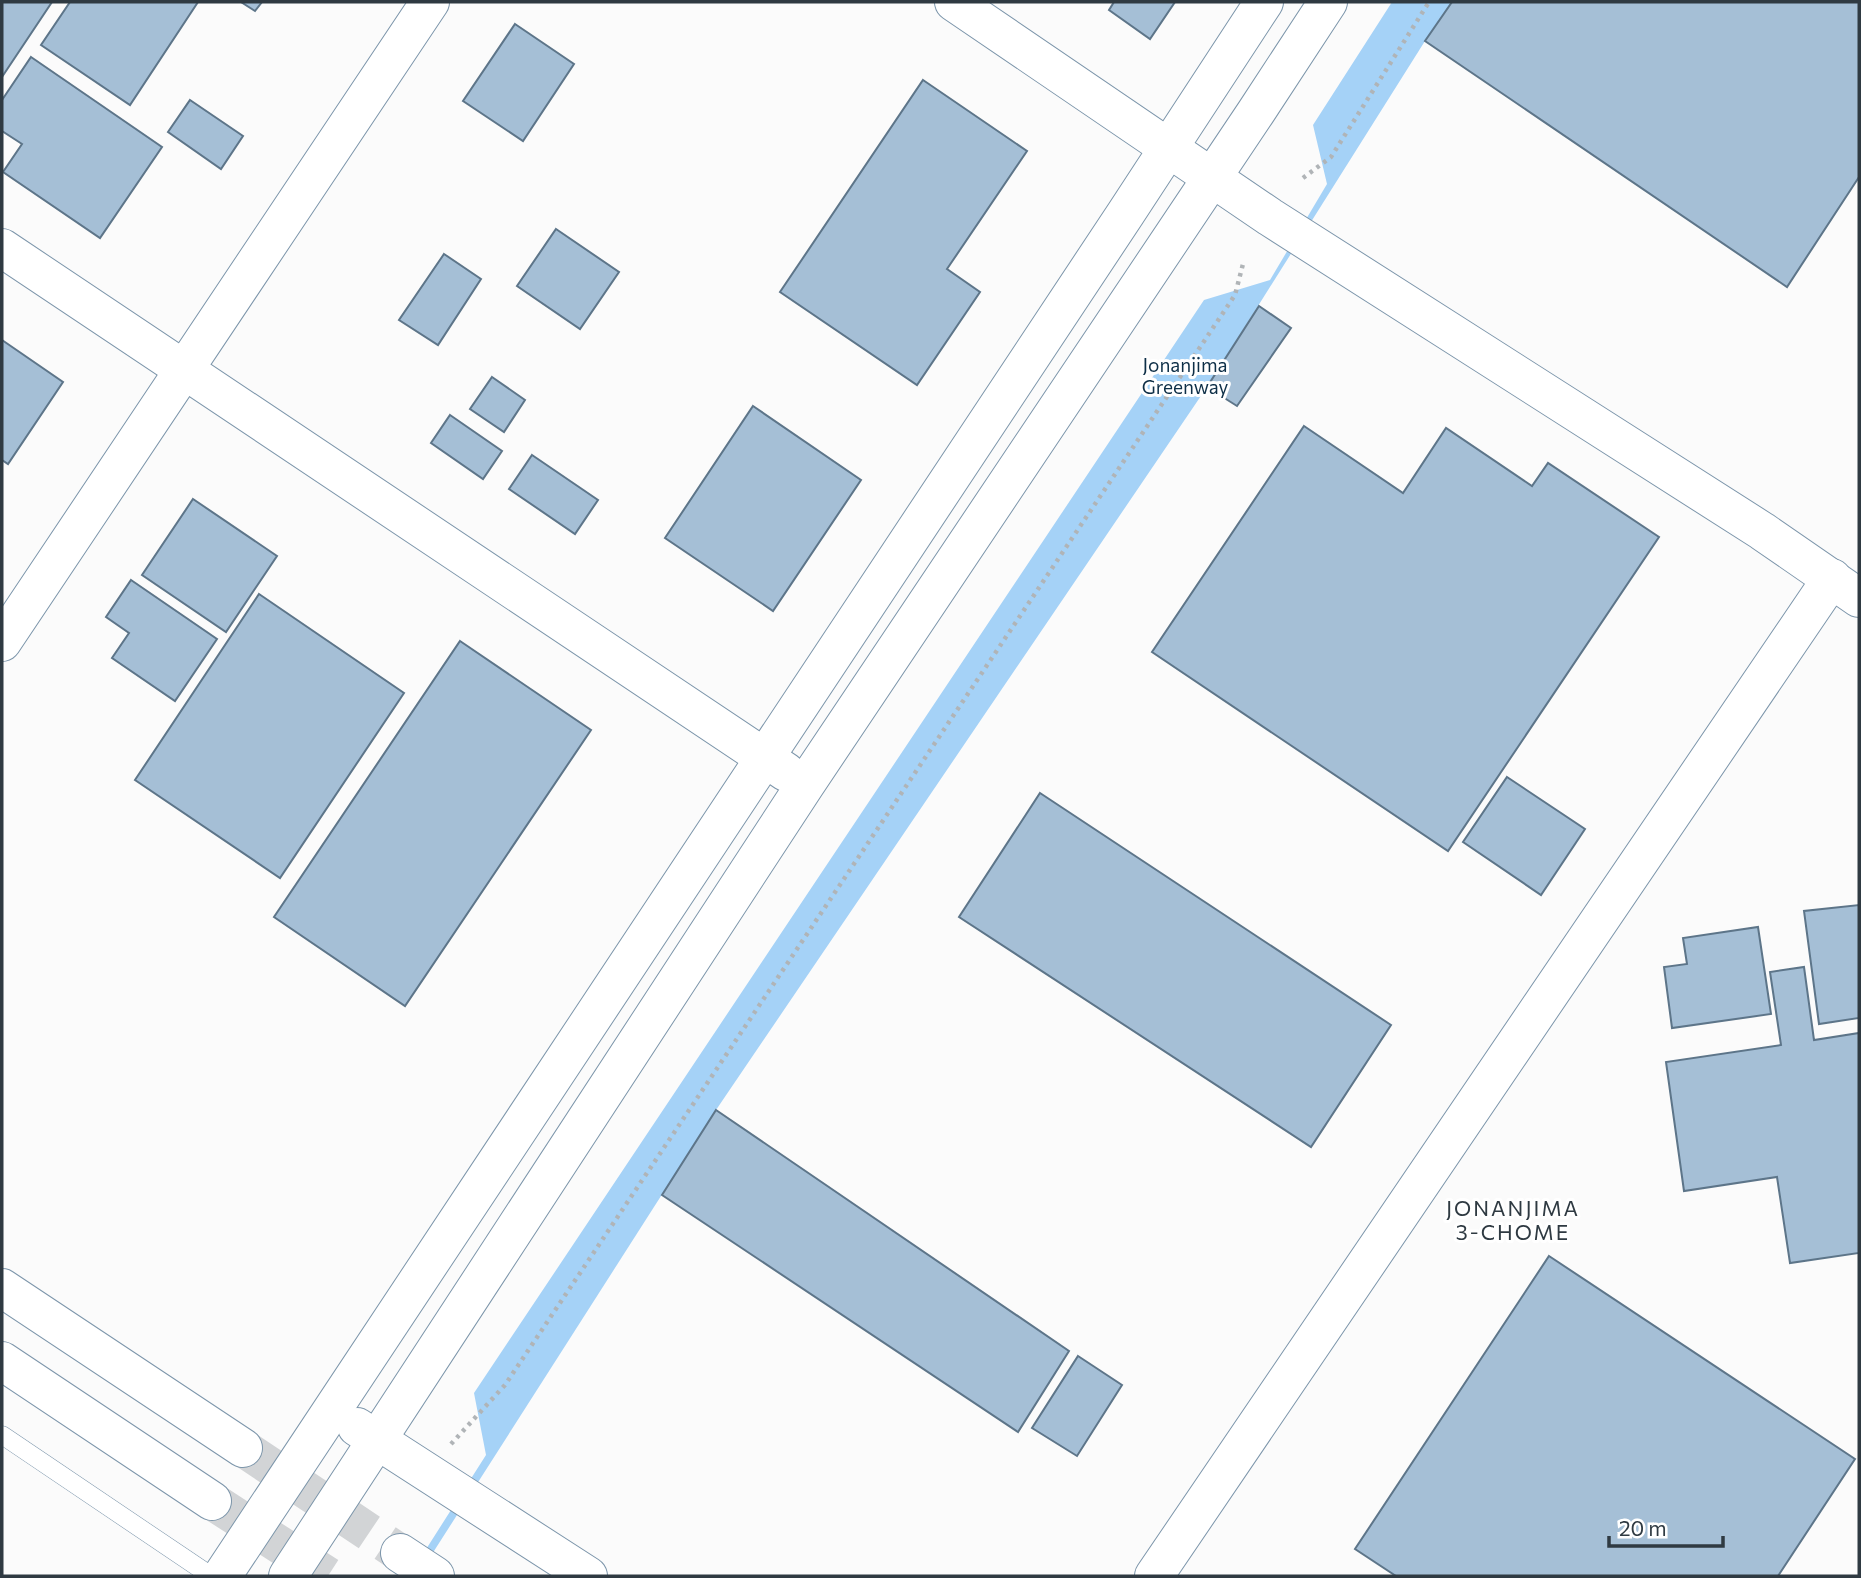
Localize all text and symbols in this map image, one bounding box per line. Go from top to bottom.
park label: Jonanjima Greenway [1142,353,1228,398]
district label: JONANJIMA 3-CHOME [1446,1195,1580,1244]
scale bar [1609,1504,1723,1548]
text: 20 m [1619,1515,1667,1540]

